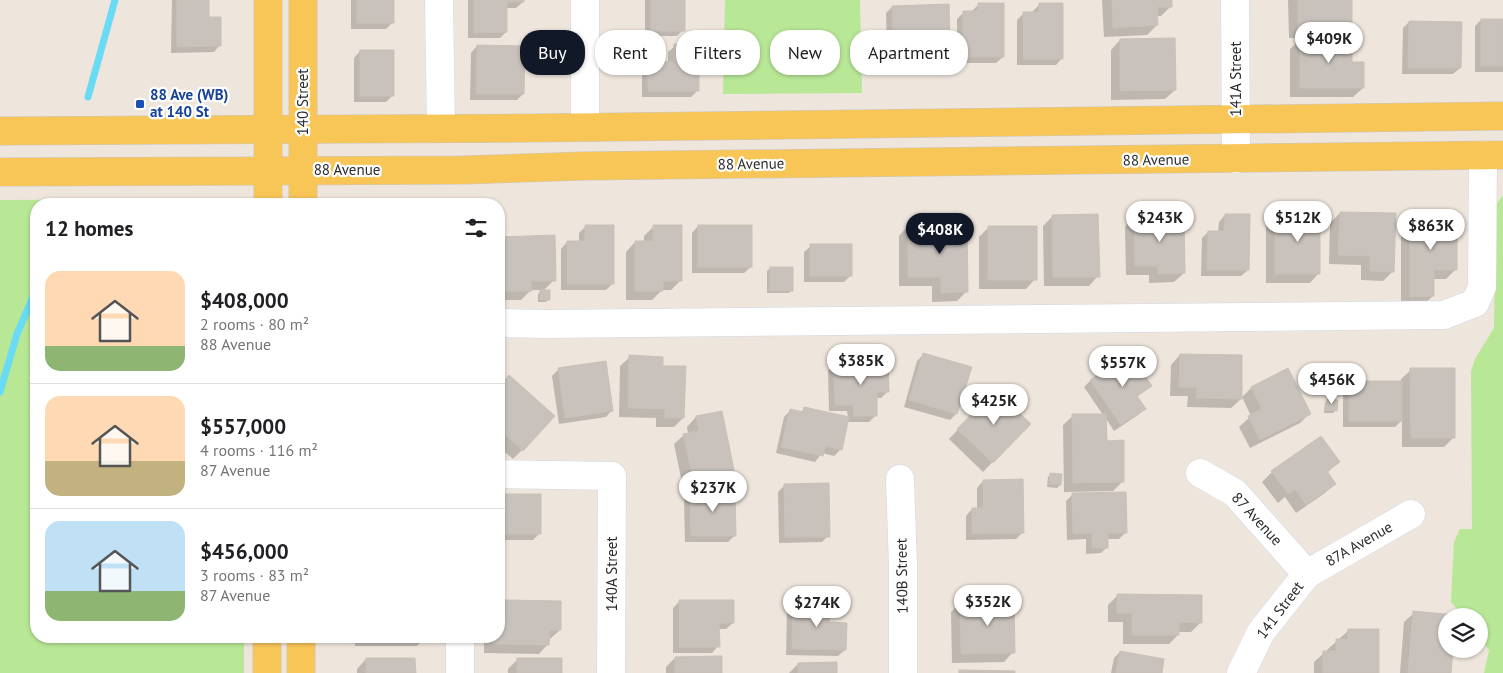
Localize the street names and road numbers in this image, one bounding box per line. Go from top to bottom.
street label: 141A Street [1226,41,1245,117]
street label: 140 Street [293,69,312,135]
street label: 88 Avenue [1122,149,1190,170]
street label: 88 Avenue [717,153,785,174]
street label: 88 Avenue [314,160,380,179]
street label: 87 Avenue [1228,488,1287,549]
street label: 87A Avenue [1322,517,1396,570]
street label: 140A Street [602,536,621,612]
street label: 140B Street [891,538,912,614]
street label: 141 Street [1252,577,1307,642]

